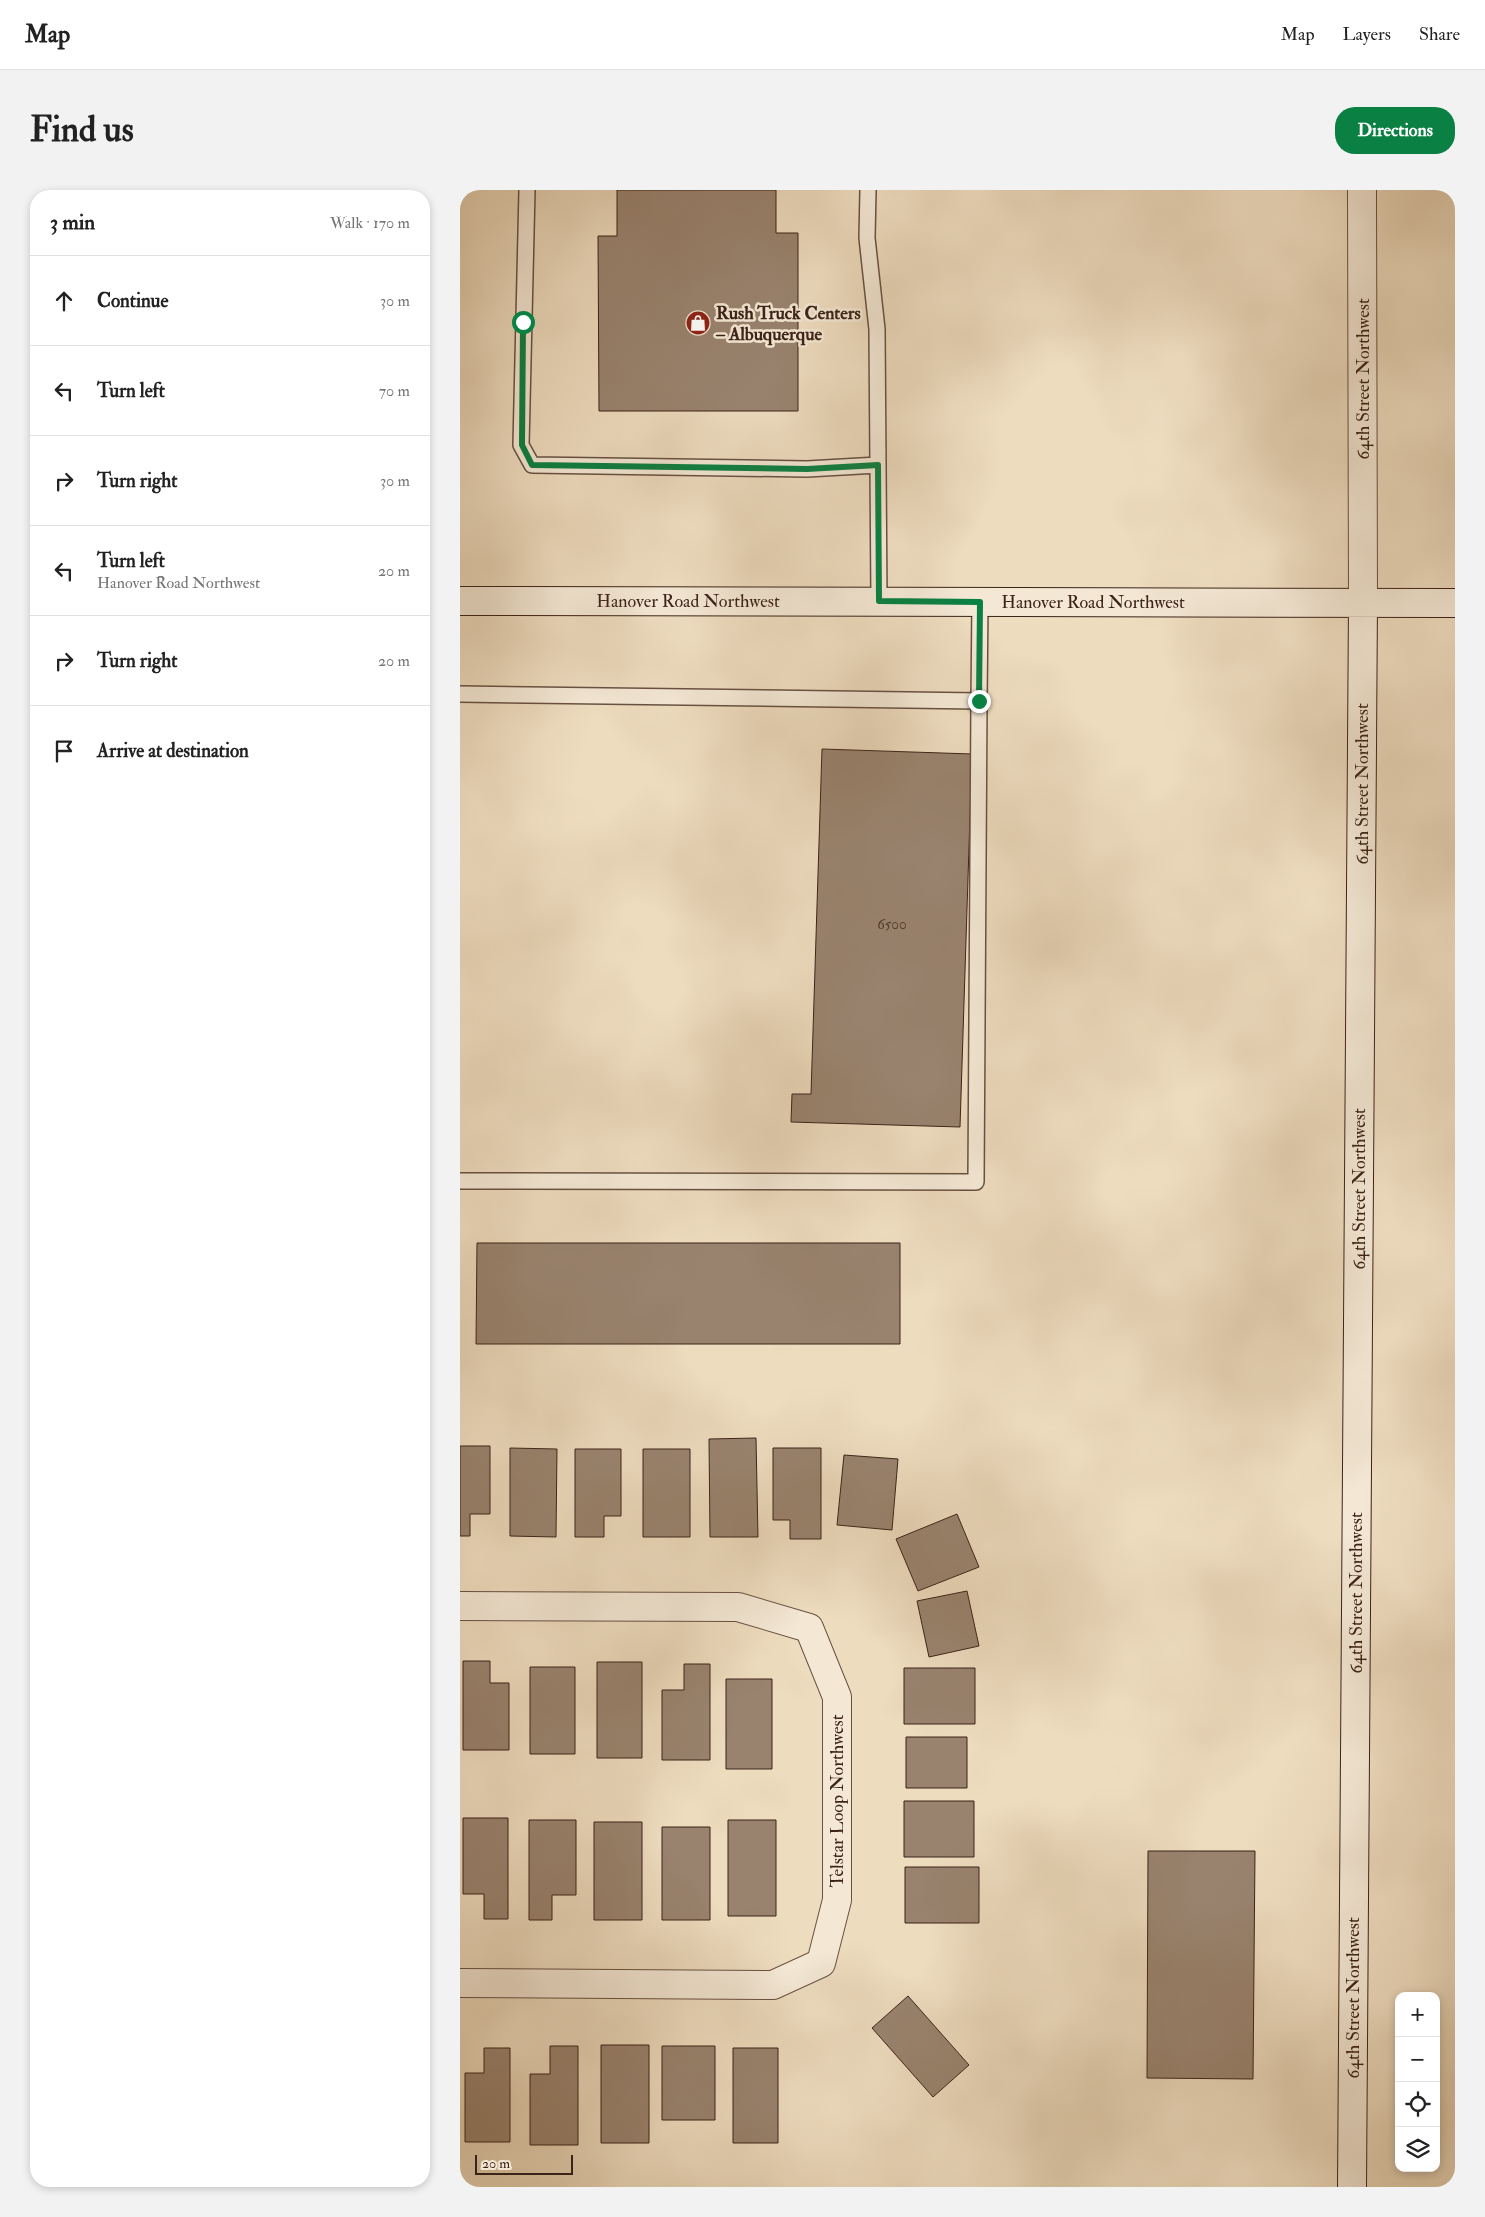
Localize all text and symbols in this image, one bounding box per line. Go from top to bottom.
text: Map [25,19,70,50]
text: Map [1281,23,1315,46]
text: Layers [1343,23,1391,46]
text: Share [1419,23,1460,46]
button: Directions [1335,107,1455,154]
text: Find us [30,108,134,152]
text: 3 min [50,209,95,236]
text: Walk · 170 m [330,213,410,233]
icon: ahead [50,287,78,315]
text: Continue [97,289,168,313]
text: 30 m [380,291,410,311]
street label: 64th Street Northwest [1352,298,1375,460]
place label: Rush Truck Centers – Albuquerque [715,302,861,346]
shop icon: Rush Truck Centers – Albuquerque [685,310,711,336]
route start [512,311,535,334]
icon: left [50,377,78,405]
text: Turn left [97,379,165,403]
text: 70 m [379,381,410,401]
icon: right [50,467,78,495]
text: Turn right [97,469,177,493]
text: 30 m [380,471,410,491]
text: Turn left [97,549,165,573]
icon: left [50,557,78,585]
text: 20 m [378,561,410,581]
text: Hanover Road Northwest [97,573,260,593]
street label: Hanover Road Northwest [596,590,780,613]
street label: Hanover Road Northwest [1001,591,1185,614]
icon: right [50,647,78,675]
text: Turn right [97,649,177,673]
text: 20 m [378,651,410,671]
route end [968,690,991,713]
street label: 64th Street Northwest [1351,703,1374,865]
icon: arrive [50,737,78,765]
text: Arrive at destination [97,739,249,763]
house number: 6500 [877,915,907,934]
street label: 64th Street Northwest [1348,1108,1371,1270]
street label: 64th Street Northwest [1345,1512,1368,1674]
street label: Telstar Loop Northwest [826,1714,849,1888]
street label: 64th Street Northwest [1342,1917,1365,2079]
map controls [1395,1992,1440,2172]
button: + [1395,1992,1440,2037]
button: − [1395,2037,1440,2082]
button: locate [1395,2082,1440,2127]
button: layers [1395,2127,1440,2172]
scale bar [475,2152,572,2175]
text: 20 m [482,2155,510,2172]

